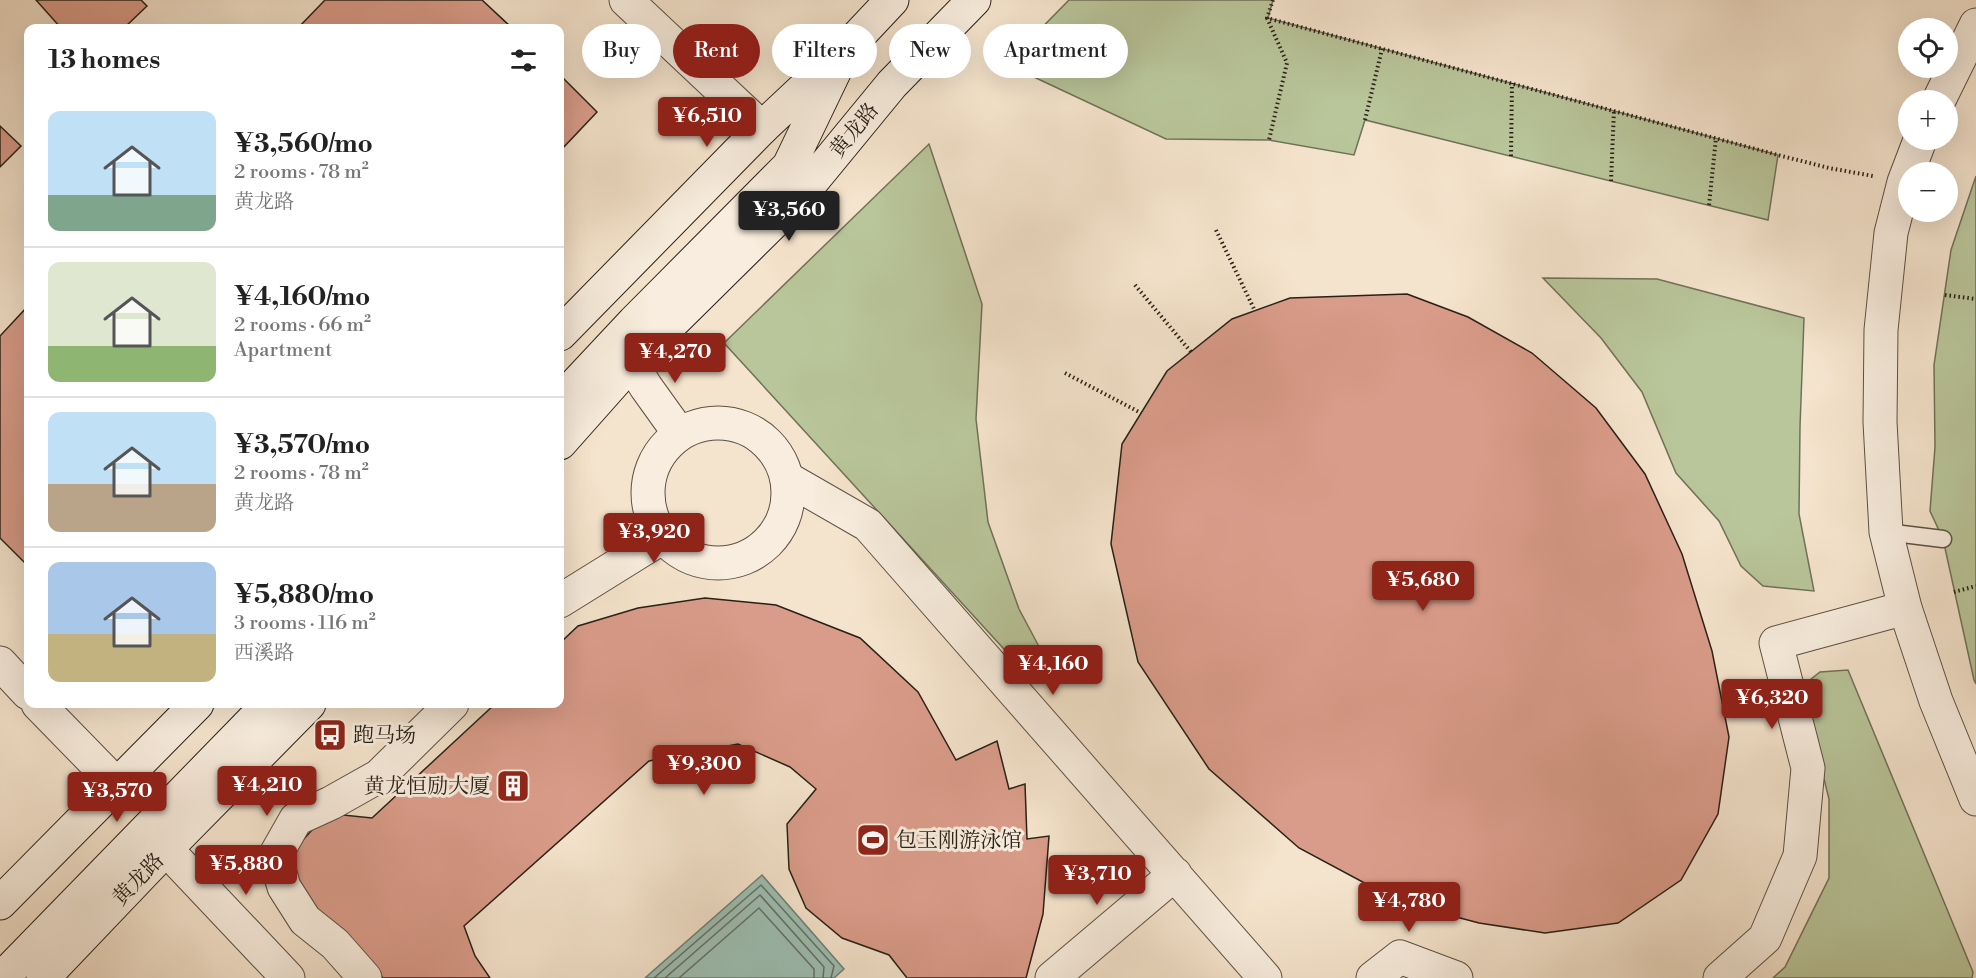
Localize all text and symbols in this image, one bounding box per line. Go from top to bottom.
map controls [1898,18,1958,222]
button: locate [1898,18,1958,78]
chip: Buy [582,24,661,78]
chip: Rent [673,24,760,78]
chip: Filters [772,24,877,78]
chip: New [889,24,971,78]
chip: Apartment [983,24,1128,78]
text: 13 homes [48,44,160,76]
icon: filters [507,44,540,77]
button: + [1898,90,1958,150]
pin: ¥6,510 [658,97,756,148]
street label: 黄龙路 [825,98,885,163]
text: ¥6,510 [672,104,742,129]
text: ¥3,560/mo [234,128,373,160]
icon: home [96,135,168,207]
text: 2 rooms · 78 m² [234,160,369,185]
button: − [1898,162,1958,222]
text: 黄龙路 [234,190,294,215]
pin: ¥3,560 [740,191,838,242]
text: ¥3,560 [752,198,826,223]
text: ¥4,160/mo [234,281,370,313]
icon: home [96,286,168,358]
text: 2 rooms · 66 m² [234,313,371,338]
pin: ¥4,270 [626,333,724,384]
text: Apartment [234,338,332,363]
text: ¥4,270 [639,340,711,365]
text: ¥3,570/mo [234,429,370,461]
icon: home [96,436,168,508]
text: 2 rooms · 78 m² [234,461,369,486]
text: 黄龙路 [234,491,294,516]
pin: ¥3,920 [605,513,703,564]
text: ¥3,920 [617,520,691,545]
pin: ¥5,680 [1374,561,1472,612]
text: ¥5,680 [1386,568,1460,593]
text: ¥5,880/mo [234,579,374,611]
icon: home [96,586,168,658]
text: 3 rooms · 116 m² [234,611,376,636]
text: 西溪路 [234,641,294,666]
pin: ¥4,160 [1004,645,1102,696]
text: ¥4,160 [1017,652,1089,677]
pin: ¥6,320 [1723,679,1821,730]
text: ¥6,320 [1735,686,1809,711]
bus stop icon: 跑马场 [312,717,348,753]
place label: 跑马场 [353,723,416,749]
pin: ¥9,300 [655,745,753,796]
text: ¥9,300 [666,752,742,777]
pin: ¥4,210 [218,766,316,817]
building icon: 黄龙恒励大厦 [495,768,531,804]
pin: ¥3,570 [68,772,166,823]
text: ¥4,210 [231,773,303,798]
place label: 黄龙恒励大厦 [364,774,490,800]
text: ¥3,570 [82,779,152,804]
sports icon: 包玉刚游泳馆 [855,822,891,858]
place label: 包玉刚游泳馆 [896,828,1022,854]
pin: ¥5,880 [197,845,295,896]
street label: 黄龙路 [107,848,170,911]
text: ¥5,880 [209,852,283,877]
pin: ¥3,710 [1048,855,1146,906]
text: ¥3,710 [1062,862,1132,887]
pin: ¥4,780 [1360,882,1458,933]
text: ¥4,780 [1372,889,1446,914]

